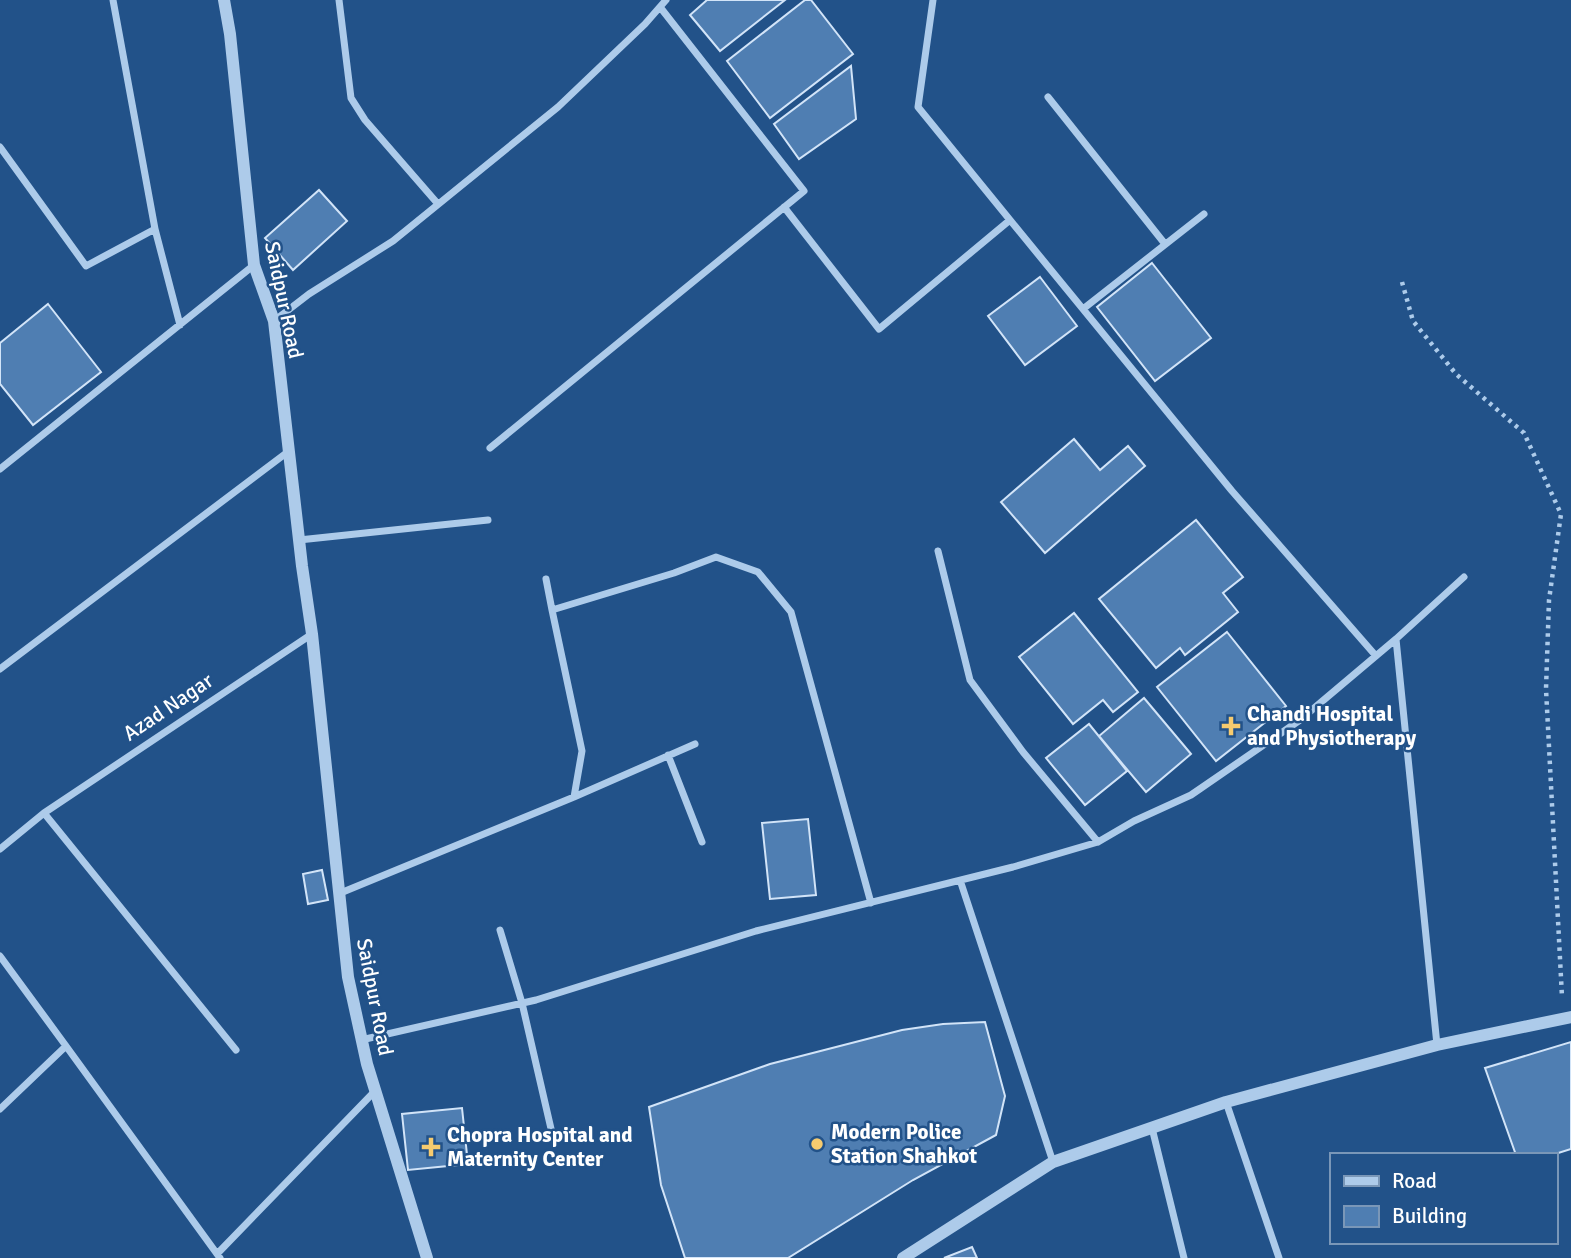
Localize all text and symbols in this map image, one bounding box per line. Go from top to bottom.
street label: Saidpur Road [259,239,309,361]
street label: Azad Nagar [118,667,218,747]
place label: Chandi Hospital and Physiotherapy [1247,701,1417,751]
marker: Chandi Hospital and Physiotherapy [1221,716,1241,736]
street label: Saidpur Road [351,936,399,1058]
place label: Modern Police Station Shahkot [831,1119,977,1169]
place label: Chopra Hospital and Maternity Center [447,1122,633,1172]
marker: Modern Police Station Shahkot [809,1136,825,1152]
marker: Chopra Hospital and Maternity Center [421,1137,441,1157]
legend [1330,1153,1557,1244]
text: Road [1392,1168,1437,1194]
text: Building [1392,1203,1467,1229]

